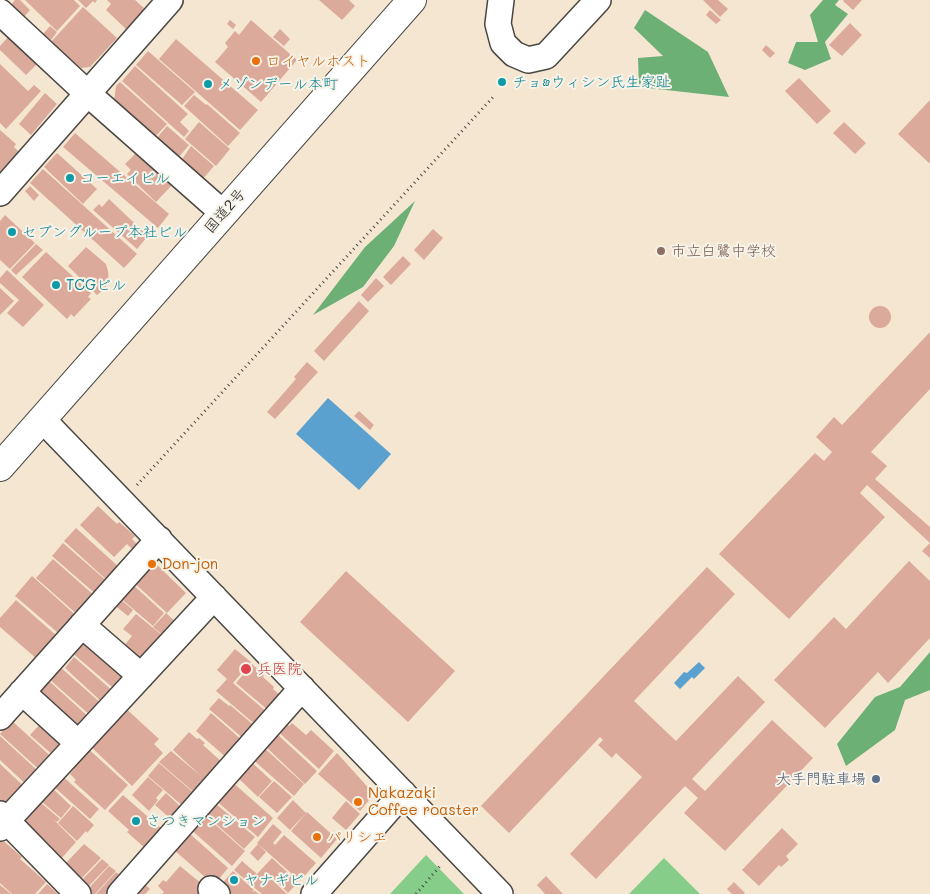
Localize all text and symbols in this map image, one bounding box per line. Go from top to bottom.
place label: ロイヤルホスト [266,52,371,70]
marker: ロイヤルホスト [250,55,262,67]
place label: チョ•ウィシン氏生家趾 [512,73,671,91]
place label: メゾンデール本町 [218,75,338,93]
marker: チョ•ウィシン氏生家趾 [496,76,508,88]
marker: メゾンデール本町 [202,78,214,90]
place label: コーエイビル [80,169,170,187]
marker: コーエイビル [64,172,76,184]
street label: 国道2号 [201,185,249,237]
place label: セブングループ本社ビル [22,223,188,241]
marker: セブングループ本社ビル [6,226,18,238]
place label: 市立白鷺中学校 [671,242,776,260]
marker: 市立白鷺中学校 [655,245,667,257]
place label: TCGビル [66,276,126,294]
marker: TCGビル [50,279,62,291]
place label: Don-jon [162,555,218,573]
marker: Don-jon [146,558,158,570]
place label: 兵医院 [257,660,302,678]
marker: 兵医院 [239,662,253,676]
place label: 大手門駐車場 [776,770,866,788]
marker: 大手門駐車場 [870,773,882,785]
place label: Nakazaki Coffee roaster [368,784,479,819]
marker: Nakazaki Coffee roaster [352,796,364,808]
place label: さつきマンション [146,812,266,830]
marker: さつきマンション [130,815,142,827]
place label: パリシエ [327,828,387,846]
marker: パリシエ [311,831,323,843]
place label: ヤナギビル [244,871,319,889]
marker: ヤナギビル [228,874,240,886]

